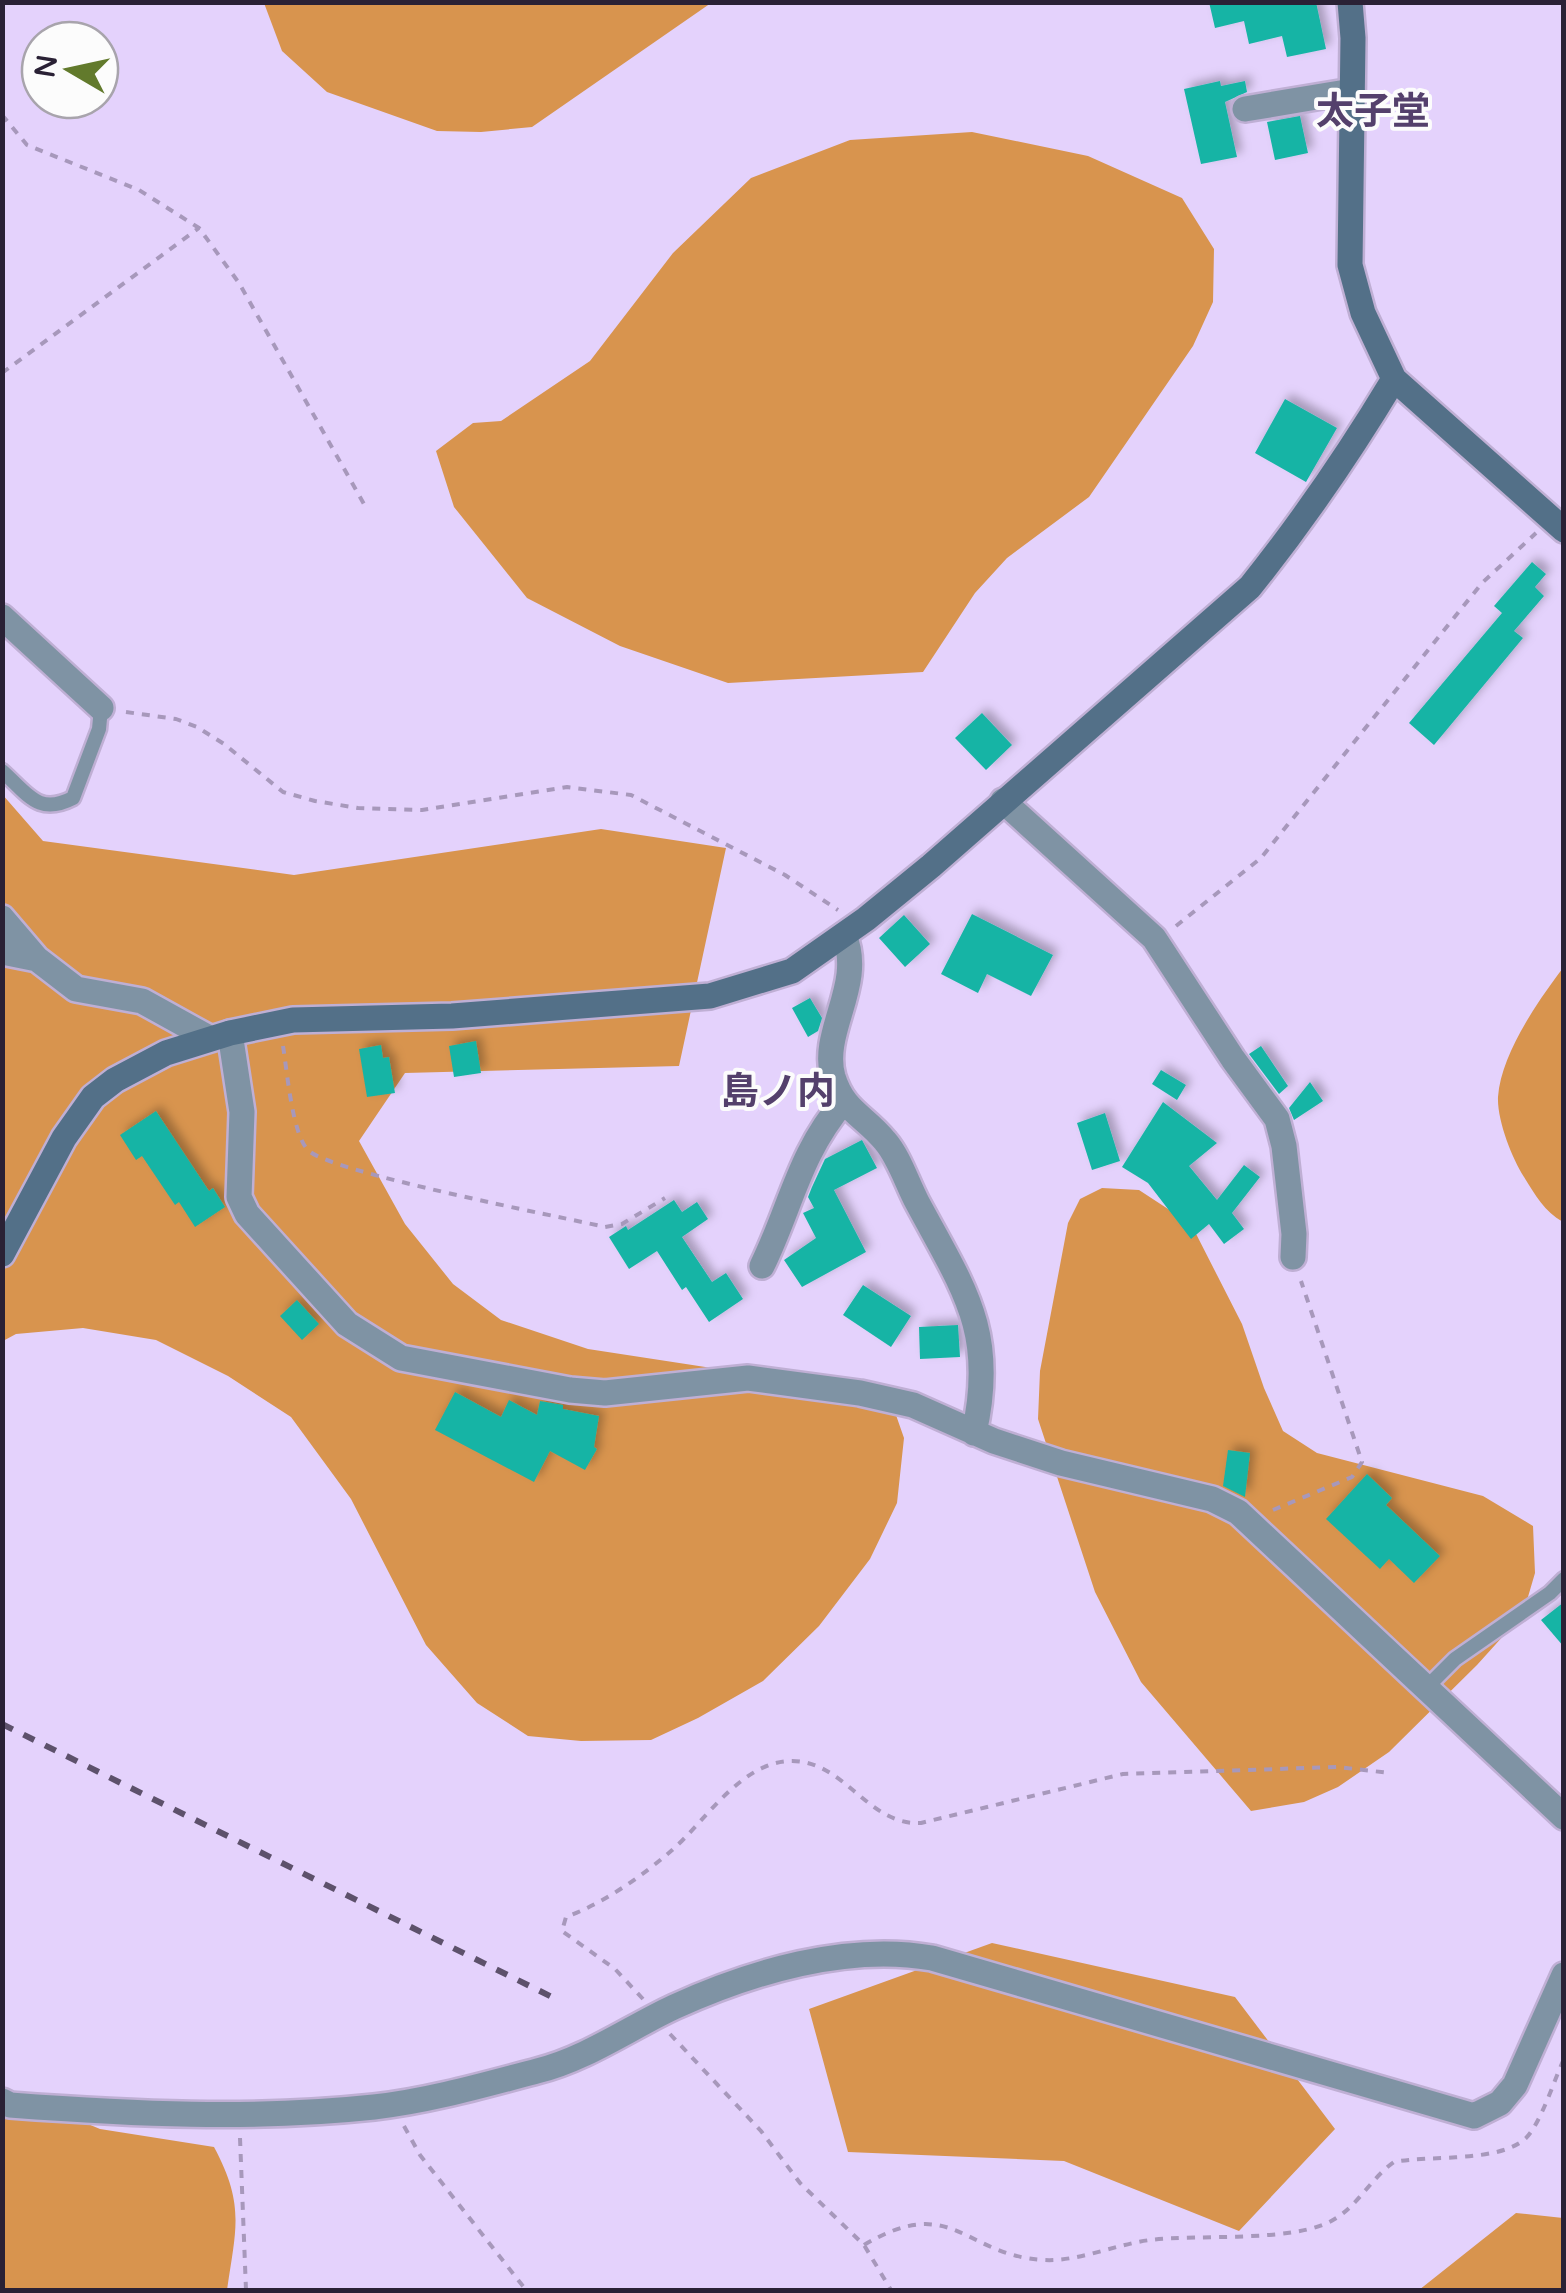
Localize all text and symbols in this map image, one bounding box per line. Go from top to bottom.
north arrow [20,20,120,120]
text: N [28,52,65,80]
district label: 太子堂 [1316,89,1430,135]
district label: 島ノ内 [721,1069,835,1115]

